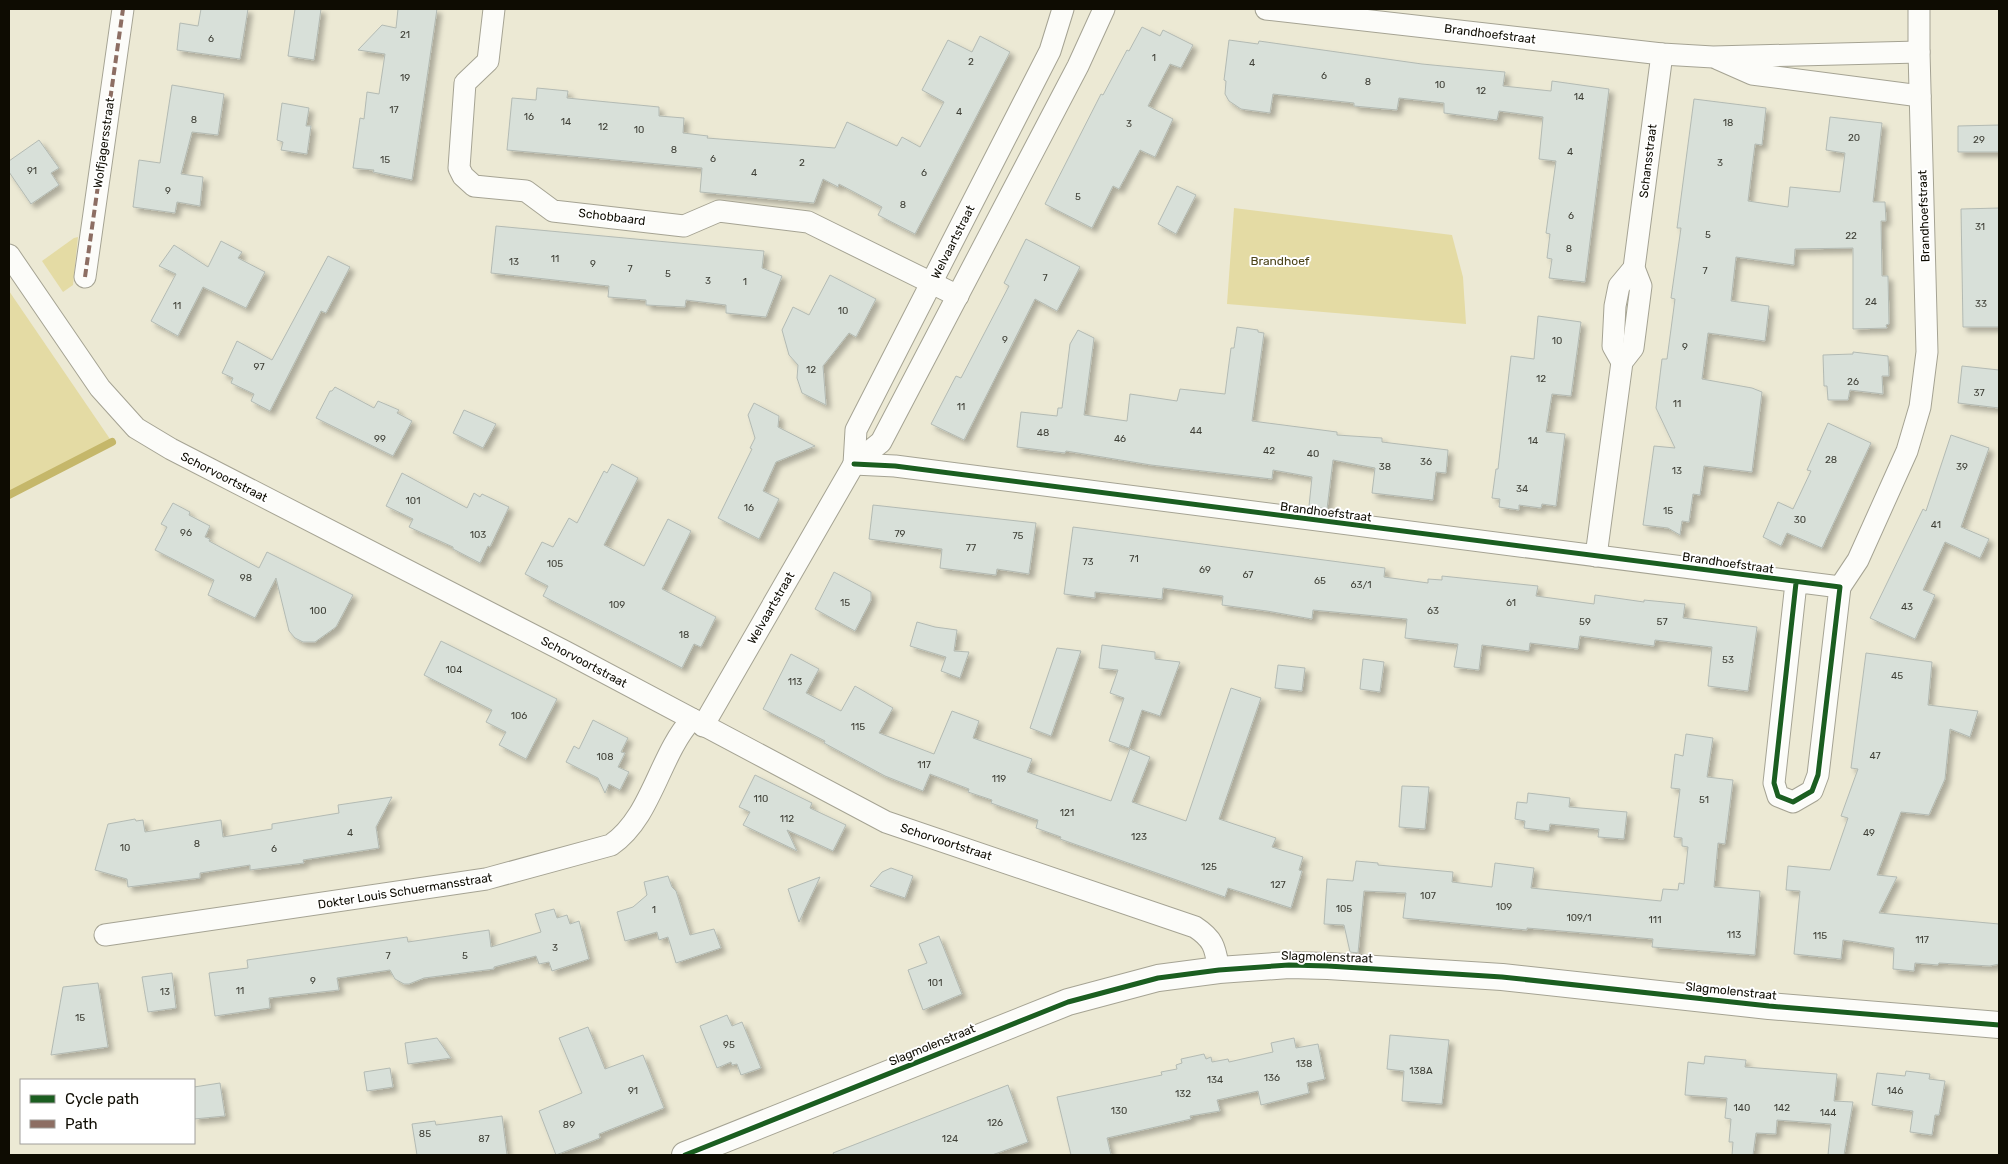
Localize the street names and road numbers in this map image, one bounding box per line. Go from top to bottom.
street label: Brandhoefstraat [1443,21,1537,47]
street label: Wolfjagersstraat [91,97,117,189]
street label: Schansstraat [1637,123,1660,199]
street label: Brandhoefstraat [1915,169,1933,262]
street label: Welvaartstraat [928,202,978,281]
street label: Schobbaard [578,206,646,228]
street label: Schorvoortstraat [178,449,270,505]
street label: Brandhoefstraat [1279,499,1373,525]
street label: Brandhoefstraat [1681,550,1775,576]
street label: Welvaartstraat [745,569,797,647]
street label: Schorvoortstraat [539,633,630,691]
street label: Schorvoortstraat [898,821,994,863]
street label: Dokter Louis Schuermansstraat [317,870,494,912]
street label: Slagmolenstraat [1281,948,1373,966]
street label: Slagmolenstraat [1685,979,1778,1003]
street label: Slagmolenstraat [887,1021,977,1069]

